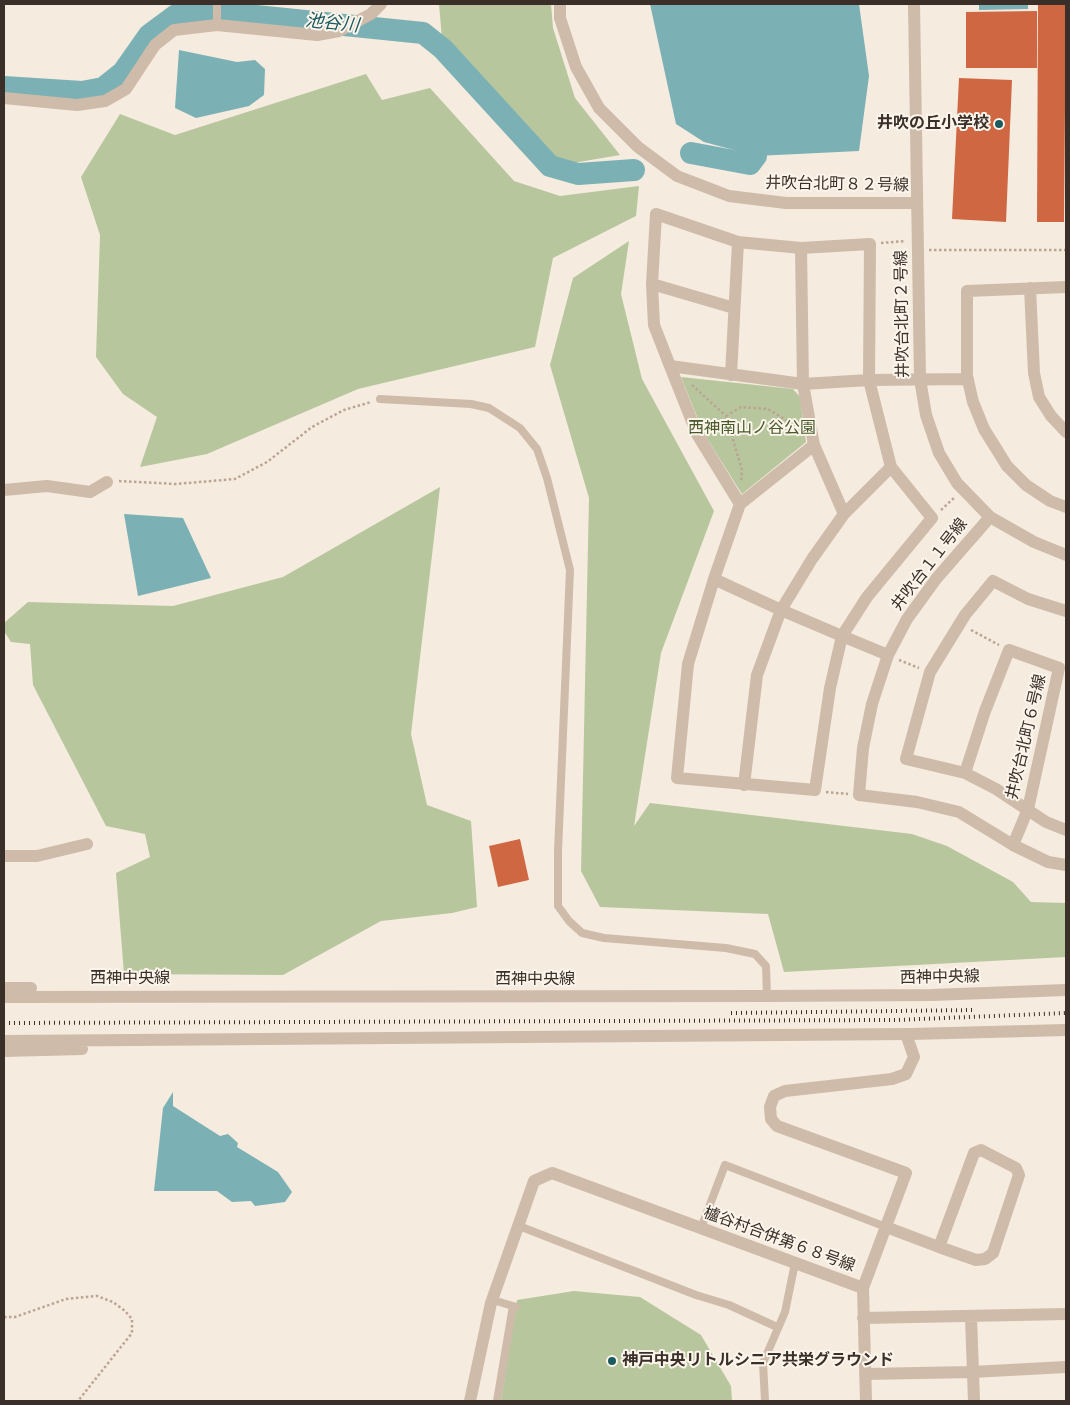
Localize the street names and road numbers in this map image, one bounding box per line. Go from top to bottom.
street label: 井吹台北町８２号線 [765,174,909,196]
street label: 井吹台北町２号線 [892,250,914,378]
street label: 井吹台１１号線 [888,515,972,615]
street label: 井吹台北町６号線 [1003,672,1051,802]
street label: 西神中央線 [900,968,980,988]
street label: 西神中央線 [90,969,170,989]
street label: 西神中央線 [495,970,575,990]
street label: 櫨谷村合併第６８号線 [701,1204,857,1276]

